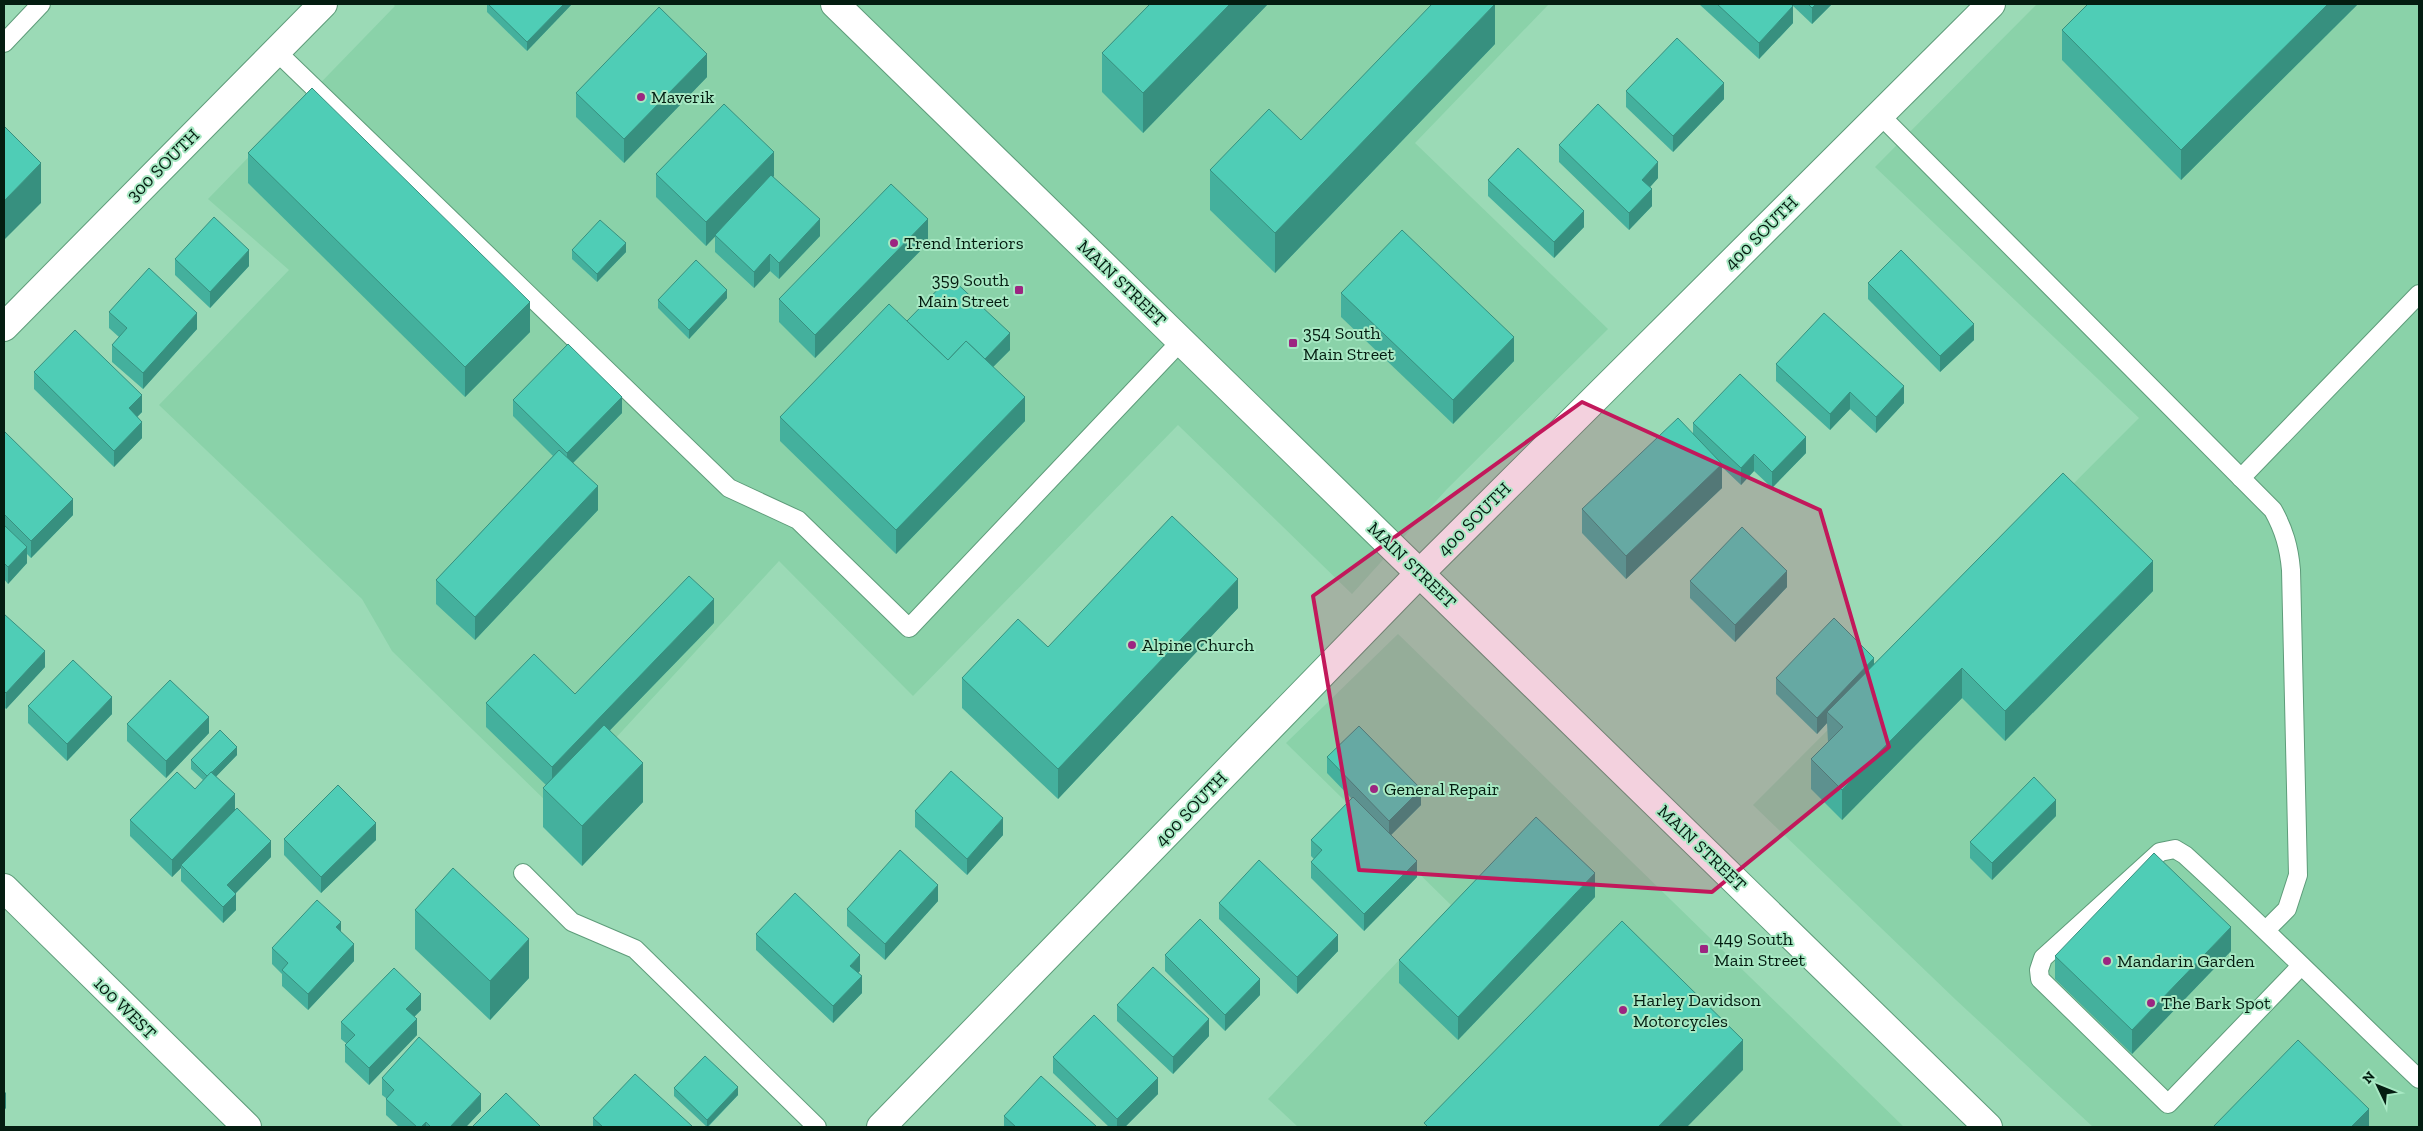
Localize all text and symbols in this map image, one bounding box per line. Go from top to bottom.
place label: Maverik [651,86,715,108]
marker: Maverik [635,91,647,103]
street label: 300 SOUTH [122,124,204,206]
street label: 400 SOUTH [1720,192,1802,274]
place label: Trend Interiors [904,232,1024,254]
street label: MAIN STREET [1073,235,1171,331]
marker: Trend Interiors [888,237,900,249]
place label: 359 South Main Street [918,269,1009,312]
marker: 359 South Main Street [1013,284,1025,296]
place label: 354 South Main Street [1303,322,1395,365]
marker: 354 South Main Street [1287,337,1299,349]
street label: 400 SOUTH [1433,478,1515,560]
street label: MAIN STREET [1363,517,1461,613]
place label: Alpine Church [1142,634,1254,656]
marker: Alpine Church [1126,639,1138,651]
street label: 400 SOUTH [1150,767,1232,851]
place label: General Repair [1384,778,1499,800]
marker: General Repair [1368,783,1380,795]
street label: MAIN STREET [1653,800,1751,896]
place label: 449 South Main Street [1714,928,1806,971]
marker: 449 South Main Street [1698,943,1710,955]
place label: Mandarin Garden [2117,950,2255,972]
marker: Mandarin Garden [2101,955,2113,967]
street label: 100 WEST [89,972,161,1044]
place label: Harley Davidson Motorcycles [1633,989,1761,1032]
place label: The Bark Spot [2161,992,2271,1014]
marker: The Bark Spot [2145,997,2157,1009]
marker: Harley Davidson Motorcycles [1617,1004,1629,1016]
north arrow [2353,1061,2403,1111]
text: N [2359,1068,2379,1087]

